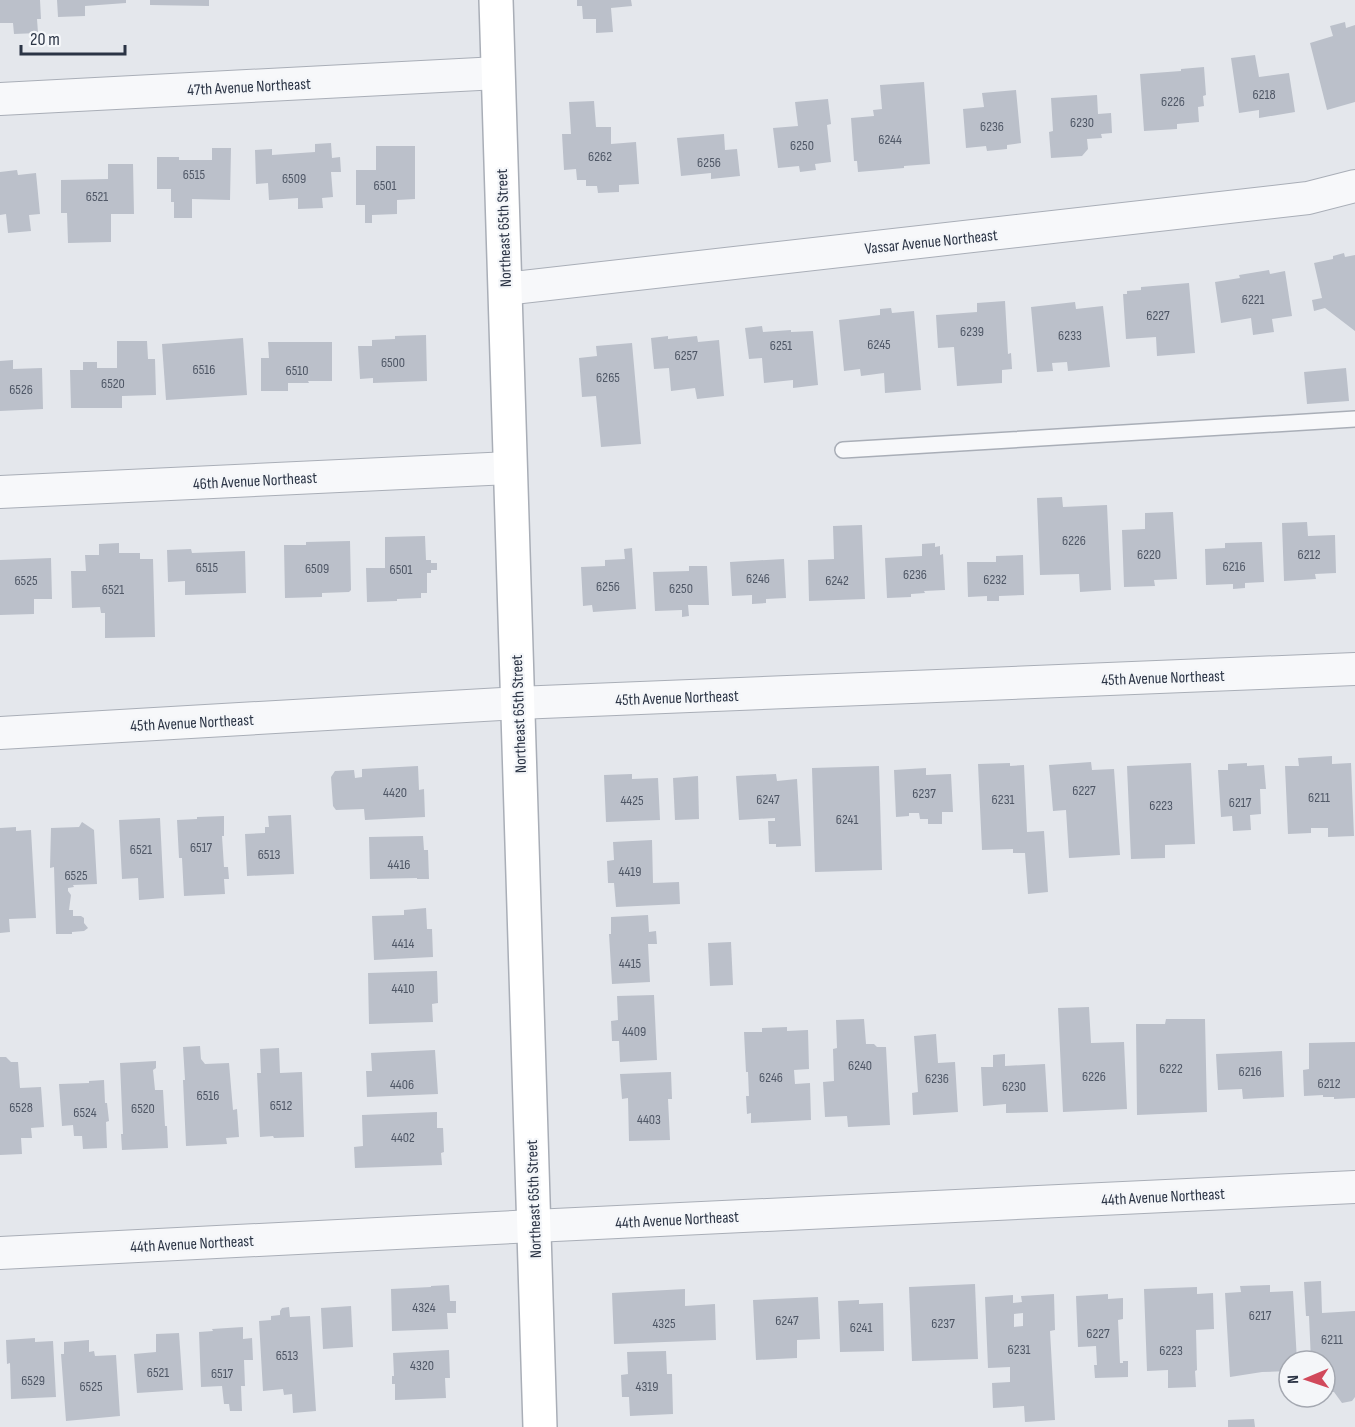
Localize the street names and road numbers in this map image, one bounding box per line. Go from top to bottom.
street label: 47th Avenue Northeast [187,75,311,100]
street label: Northeast 65th Street [493,168,516,288]
street label: Vassar Avenue Northeast [864,226,999,259]
street label: 46th Avenue Northeast [193,469,318,494]
street label: Northeast 65th Street [508,654,531,774]
street label: 45th Avenue Northeast [1101,667,1225,690]
street label: 45th Avenue Northeast [615,687,739,710]
street label: 45th Avenue Northeast [130,711,254,736]
street label: Northeast 65th Street [523,1139,546,1259]
street label: 44th Avenue Northeast [1101,1185,1226,1210]
street label: 44th Avenue Northeast [615,1208,740,1233]
street label: 44th Avenue Northeast [130,1232,255,1257]

